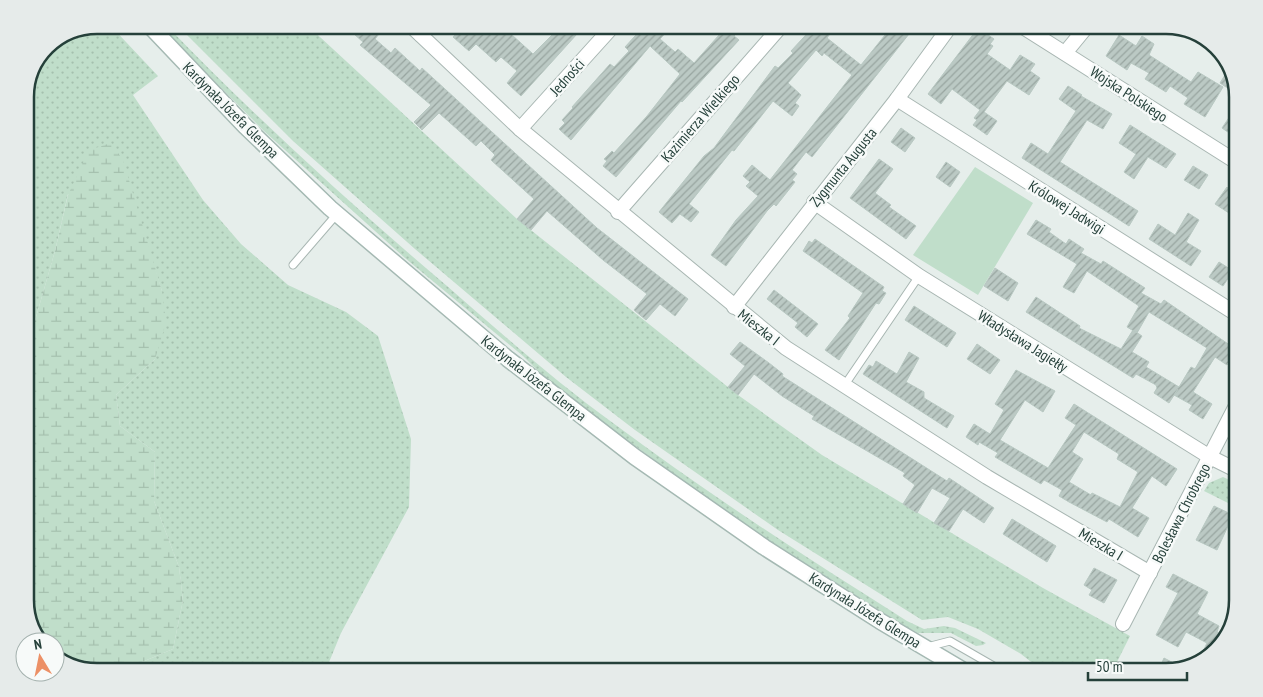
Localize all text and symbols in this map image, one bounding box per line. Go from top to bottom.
street label: Jedności [545,55,588,100]
street label: Kardynała Józefa Glempa [179,58,283,162]
street label: Wojska Polskiego [1087,62,1171,126]
street label: Kazimierza Wielkiego [657,70,743,166]
street label: Zygmunta Augusta [805,124,881,210]
street label: Królowej Jadwigi [1025,176,1109,238]
street label: Mieszka I [734,305,784,349]
street label: Władysława Jagiełły [974,306,1072,376]
street label: Kardynała Józefa Glempa [478,331,590,425]
street label: Bolesława Chrobrego [1148,460,1214,566]
street label: Mieszka I [1076,524,1126,564]
street label: Kardynała Józefa Glempa [806,568,924,652]
north arrow [15,632,65,682]
text: N [32,635,43,654]
scale bar [1088,650,1187,682]
text: 50 m [1096,657,1122,676]

